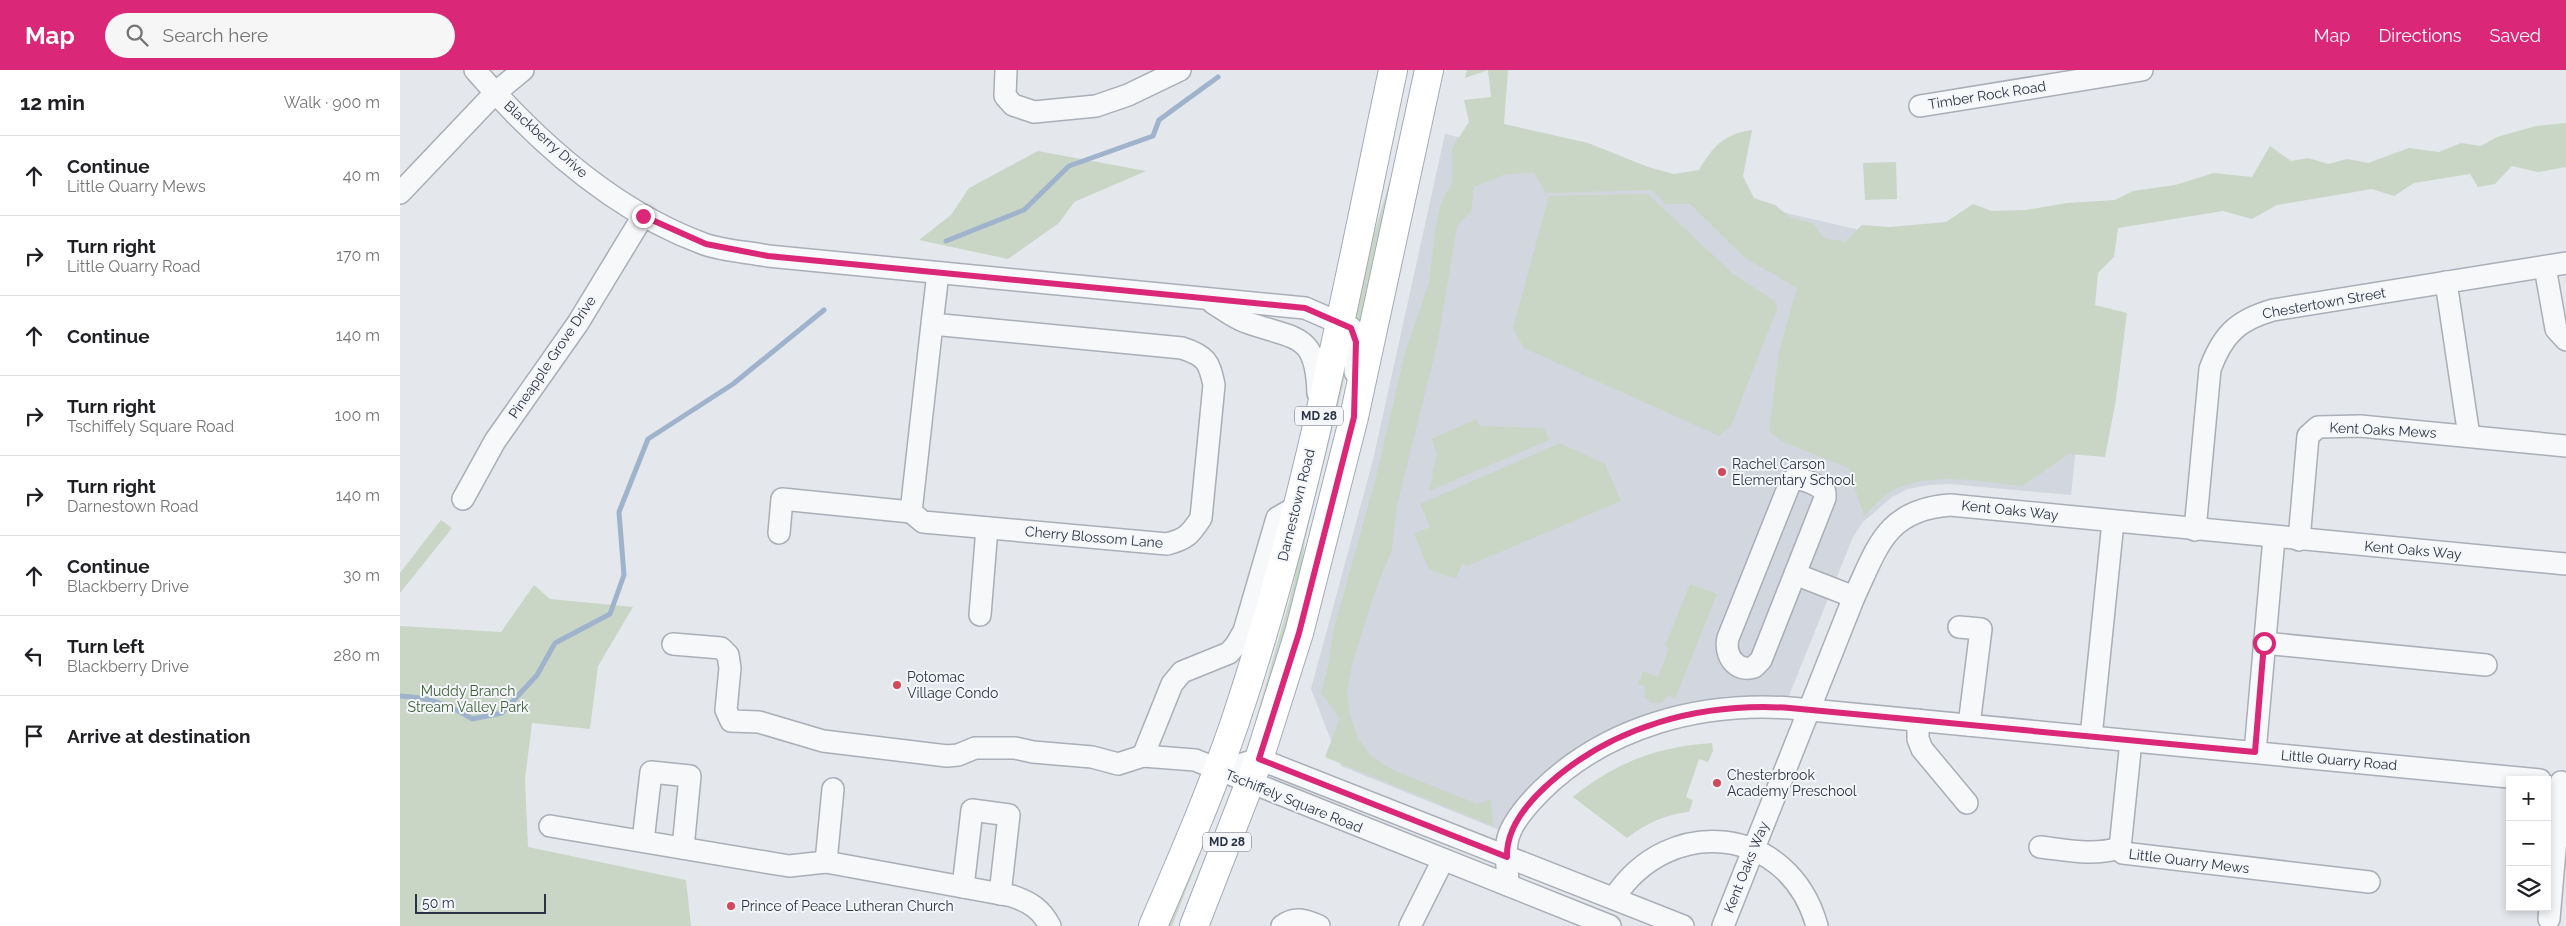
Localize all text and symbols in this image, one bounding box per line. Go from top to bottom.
search box [105,13,455,58]
text: Map [25,21,75,50]
icon: search [123,21,151,49]
text: Search here [163,24,268,46]
text: Map [2314,25,2350,46]
text: Directions [2378,25,2462,46]
text: Saved [2490,25,2541,46]
street label: Timber Rock Road [1927,78,2047,112]
text: 12 min [20,90,85,115]
text: Walk · 900 m [284,93,380,112]
street label: Blackberry Drive [501,97,591,181]
text: Continue [67,155,150,177]
icon: ahead [20,162,48,190]
text: 40 m [343,166,380,185]
text: Little Quarry Mews [67,177,206,196]
route end [632,205,655,228]
text: Turn right [67,235,156,257]
icon: right [20,242,48,270]
text: 170 m [336,246,380,265]
text: Little Quarry Road [67,257,201,276]
street label: Chestertown Street [2261,284,2387,322]
street label: Pineapple Grove Drive [505,293,599,421]
icon: ahead [20,322,48,350]
text: Continue [67,325,150,347]
text: 140 m [336,326,380,345]
text: Turn right [67,395,156,417]
icon: right [20,402,48,430]
text: 100 m [335,406,380,425]
road number: MD 28 [1295,406,1343,426]
text: Tschiffely Square Road [67,417,234,436]
street label: Kent Oaks Mews [2329,419,2437,441]
street label: Darnestown Road [1274,447,1318,563]
place label: Rachel Carson Elementary School [1732,456,1855,488]
marker: Rachel Carson Elementary School [1716,466,1728,478]
text: Turn right [67,475,156,497]
icon: right [20,482,48,510]
text: 140 m [336,486,380,505]
text: Darnestown Road [67,497,198,516]
street label: Kent Oaks Way [1961,497,2060,523]
street label: Cherry Blossom Lane [1024,523,1164,551]
street label: Kent Oaks Way [2364,538,2463,562]
text: Continue [67,555,150,577]
icon: ahead [20,562,48,590]
text: 30 m [343,566,380,585]
text: Blackberry Drive [67,577,189,596]
route start [2253,632,2276,655]
text: Turn left [67,635,144,657]
icon: left [20,642,48,670]
text: 280 m [334,646,380,665]
text: Blackberry Drive [67,657,189,676]
place label: Potomac Village Condo [907,669,998,701]
marker: Potomac Village Condo [891,679,903,691]
park label: Muddy Branch Stream Valley Park [408,683,529,715]
icon: arrive [20,722,48,750]
text: Arrive at destination [67,725,251,747]
street label: Little Quarry Road [2280,747,2398,773]
street label: Tschiffely Square Road [1223,766,1365,836]
place label: Chesterbrook Academy Preschool [1727,767,1857,799]
map controls [2506,776,2551,911]
button: + [2506,776,2551,821]
marker: Chesterbrook Academy Preschool [1711,777,1723,789]
street label: Kent Oaks Way [1720,818,1772,915]
button: − [2506,821,2551,866]
road number: MD 28 [1203,832,1251,852]
street label: Little Quarry Mews [2128,846,2250,876]
button: layers [2506,866,2551,911]
scale bar [415,891,546,914]
text: 50 m [422,895,455,911]
place label: Prince of Peace Lutheran Church [741,898,954,914]
marker: Prince of Peace Lutheran Church [725,900,737,912]

